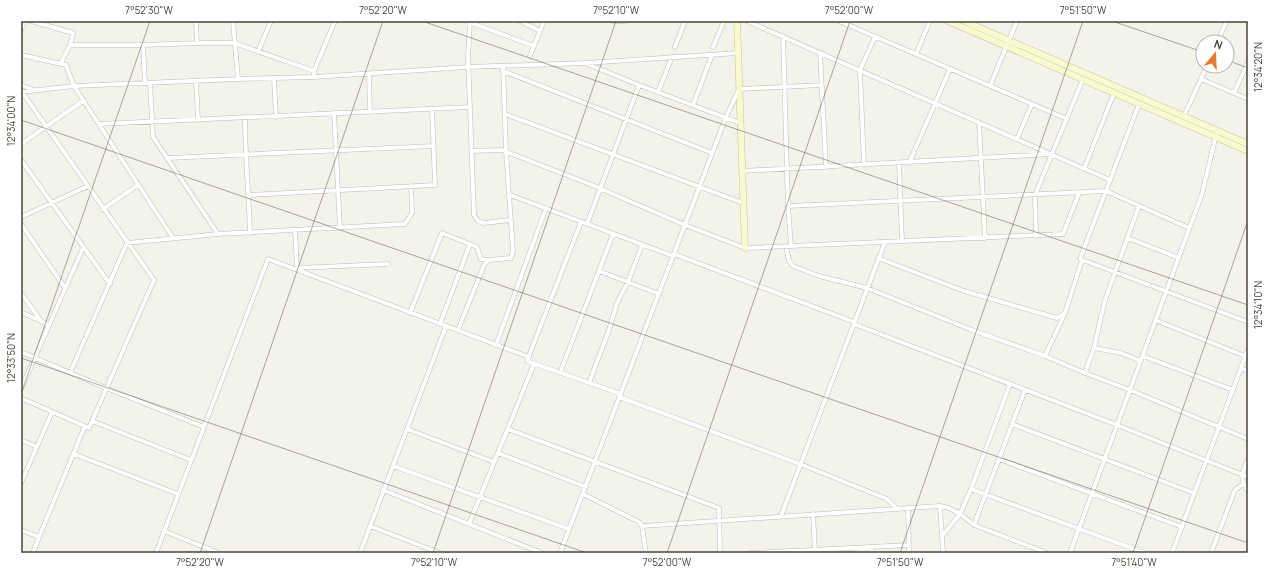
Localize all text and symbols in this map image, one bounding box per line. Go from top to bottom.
text: 7°52'30"W [125,3,174,17]
text: 7°52'20"W [359,3,408,17]
text: 7°52'10"W [593,3,640,17]
text: 7°52'00"W [825,3,874,17]
text: 7°51'50"W [1060,3,1107,17]
north arrow [1195,34,1235,74]
text: N [1212,36,1225,52]
text: 12°34'20"N [1251,42,1265,92]
text: 12°34'00"N [4,96,18,146]
text: 12°34'10"N [1251,281,1265,329]
text: 12°33'50"N [4,333,18,383]
text: 7°52'20"W [176,555,225,569]
text: 7°52'10"W [411,555,458,569]
text: 7°52'00"W [643,555,692,569]
text: 7°51'50"W [877,555,924,569]
text: 7°51'40"W [1111,555,1157,569]

